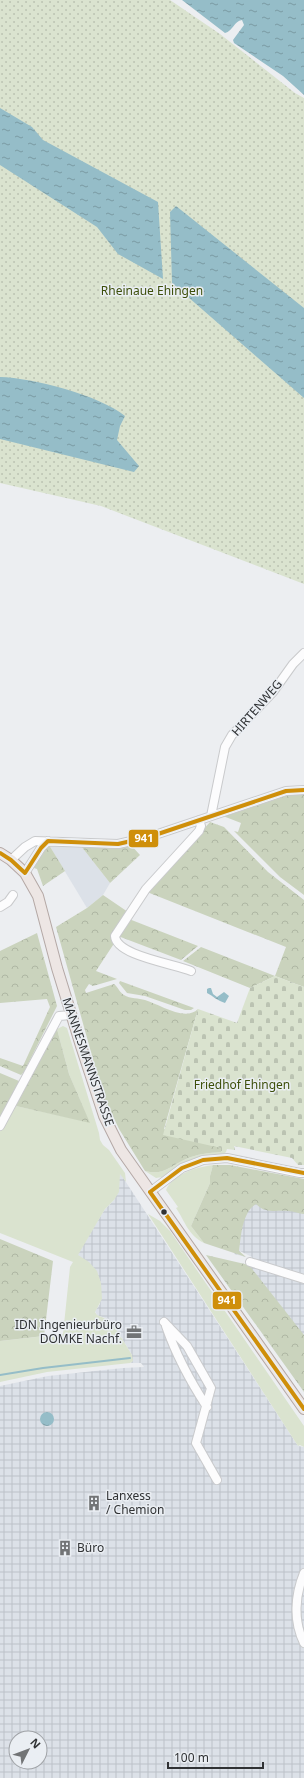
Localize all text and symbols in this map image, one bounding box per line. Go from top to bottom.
park label: Rheinaue Ehingen [101,282,203,299]
street label: HIRTENWEG [227,676,286,739]
line badge: 941 [128,829,159,848]
text: 941 [135,830,153,845]
street label: MANNESMANNSTRASSE [58,995,119,1128]
park label: Friedhof Ehingen [194,1076,290,1093]
unlabelled marker [159,1207,169,1217]
line badge: 941 [212,1291,242,1310]
text: 941 [218,1292,236,1307]
place label: IDN Ingenieurbüro DOMKE Nachf. [15,1316,122,1347]
office icon: IDN Ingenieurbüro DOMKE Nachf. [125,1323,143,1341]
place label: Lanxess / Chemion [106,1487,164,1518]
building icon: Lanxess / Chemion [85,1494,103,1512]
building icon: Büro [56,1539,74,1557]
place label: Büro [77,1539,104,1556]
north arrow [8,1730,48,1770]
text: N [27,1735,44,1751]
scale bar [168,1744,263,1770]
text: 100 m [174,1749,209,1766]

